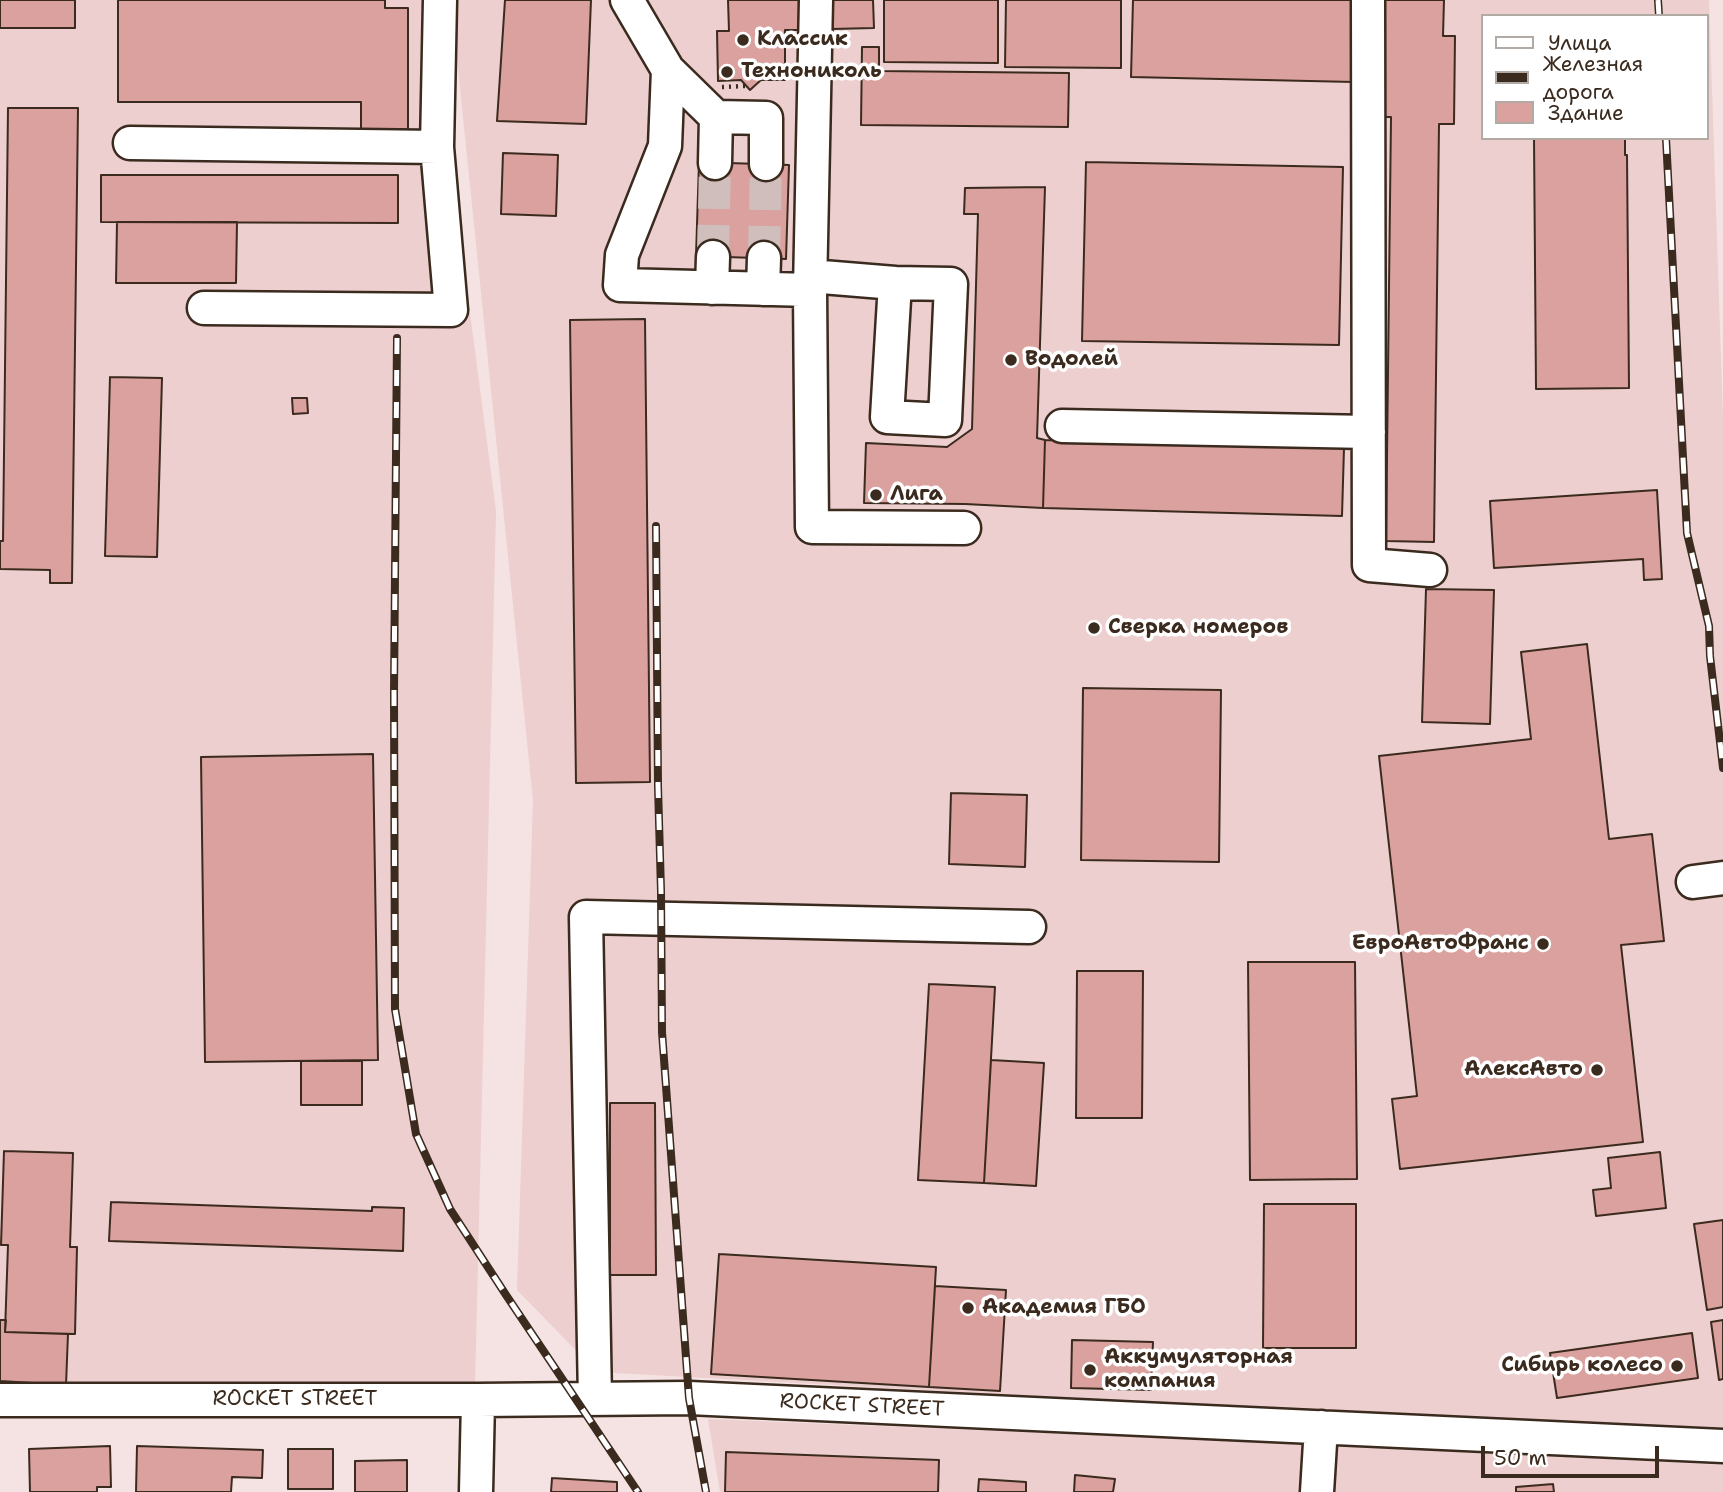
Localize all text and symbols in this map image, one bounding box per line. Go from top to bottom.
legend [1482,14,1709,140]
place label: Классик [757,27,848,53]
text: Улица [1548,29,1611,57]
marker: Классик [735,32,751,48]
text: Железная дорога [1543,50,1643,106]
place label: Технониколь [741,59,882,85]
marker: Технониколь [719,64,735,80]
text: Здание [1548,99,1624,127]
place label: Водолей [1025,347,1118,373]
marker: Водолей [1003,352,1019,368]
place label: Лига [890,482,943,508]
marker: Лига [868,487,884,503]
place label: Сверка номеров [1108,615,1288,641]
marker: Сверка номеров [1086,620,1102,636]
place label: ЕвроАвтоФранс [1352,931,1529,957]
marker: ЕвроАвтоФранс [1535,936,1551,952]
place label: АлексАвто [1464,1057,1583,1083]
marker: АлексАвто [1589,1062,1605,1078]
place label: Академия ГБО [982,1295,1146,1321]
marker: Академия ГБО [960,1300,976,1316]
place label: Аккумуляторная компания [1104,1345,1293,1395]
place label: Сибирь колесо [1501,1353,1663,1379]
marker: Сибирь колесо [1669,1358,1685,1374]
marker: Аккумуляторная компания [1082,1362,1098,1378]
street label: ROCKET STREET [212,1387,378,1413]
street label: ROCKET STREET [779,1389,945,1423]
scale bar [1485,1432,1664,1476]
text: 50 m [1494,1444,1547,1472]

